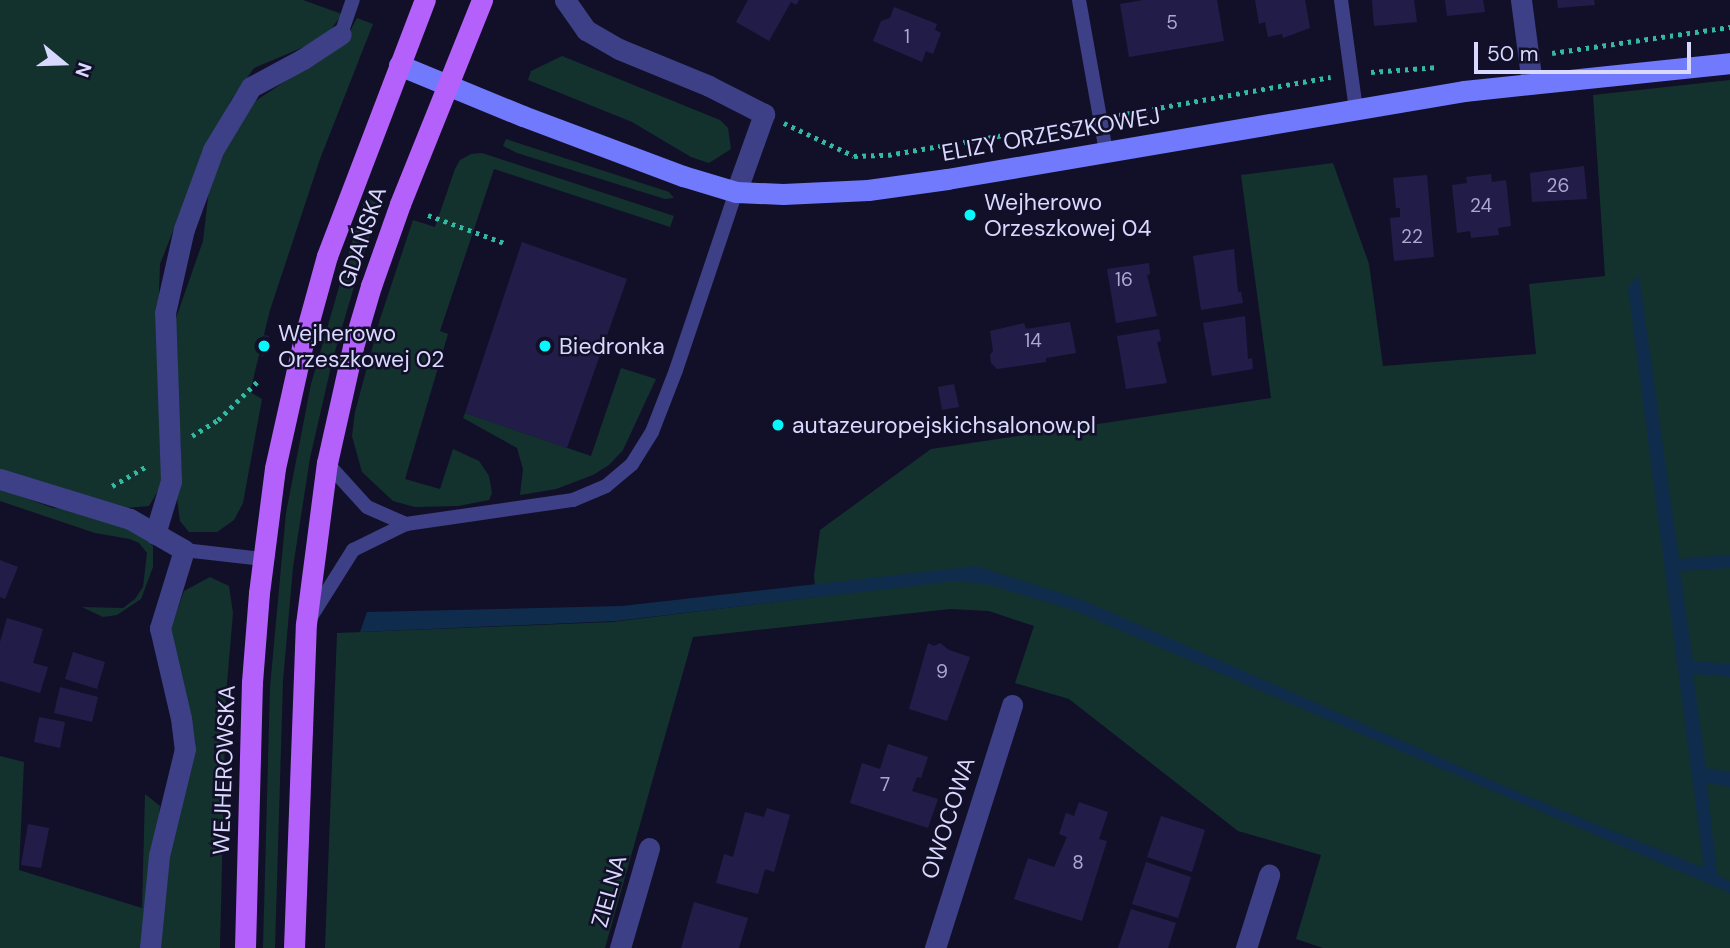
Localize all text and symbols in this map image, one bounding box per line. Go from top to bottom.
house number: 5 [1166,12,1178,34]
house number: 1 [904,26,910,48]
north arrow [28,28,98,98]
scale bar [1478,28,1695,72]
text: 50 m [1487,40,1538,68]
text: N [69,59,97,81]
street label: ELIZY ORZESZKOWEJ [939,101,1163,167]
house number: 26 [1547,175,1569,197]
street label: GDAŃSKA [332,183,392,291]
place label: Wejherowo Orzeszkowej 04 [984,188,1152,242]
house number: 24 [1470,195,1492,217]
marker: Wejherowo Orzeszkowej 04 [962,207,978,223]
house number: 22 [1401,226,1423,248]
house number: 16 [1115,269,1133,291]
place label: Wejherowo Orzeszkowej 02 [278,319,445,373]
house number: 14 [1024,330,1042,352]
place label: Biedronka [559,332,665,360]
marker: Wejherowo Orzeszkowej 02 [256,338,272,354]
marker: Biedronka [537,338,553,354]
place label: autazeuropejskichsalonow.pl [792,411,1096,439]
marker: autazeuropejskichsalonow.pl [770,417,786,433]
house number: 9 [936,661,948,683]
street label: WEJHEROWSKA [207,684,241,856]
street label: OWOCOWA [915,754,981,882]
house number: 7 [880,774,890,796]
street label: ZIELNA [586,852,632,930]
house number: 8 [1072,852,1084,874]

